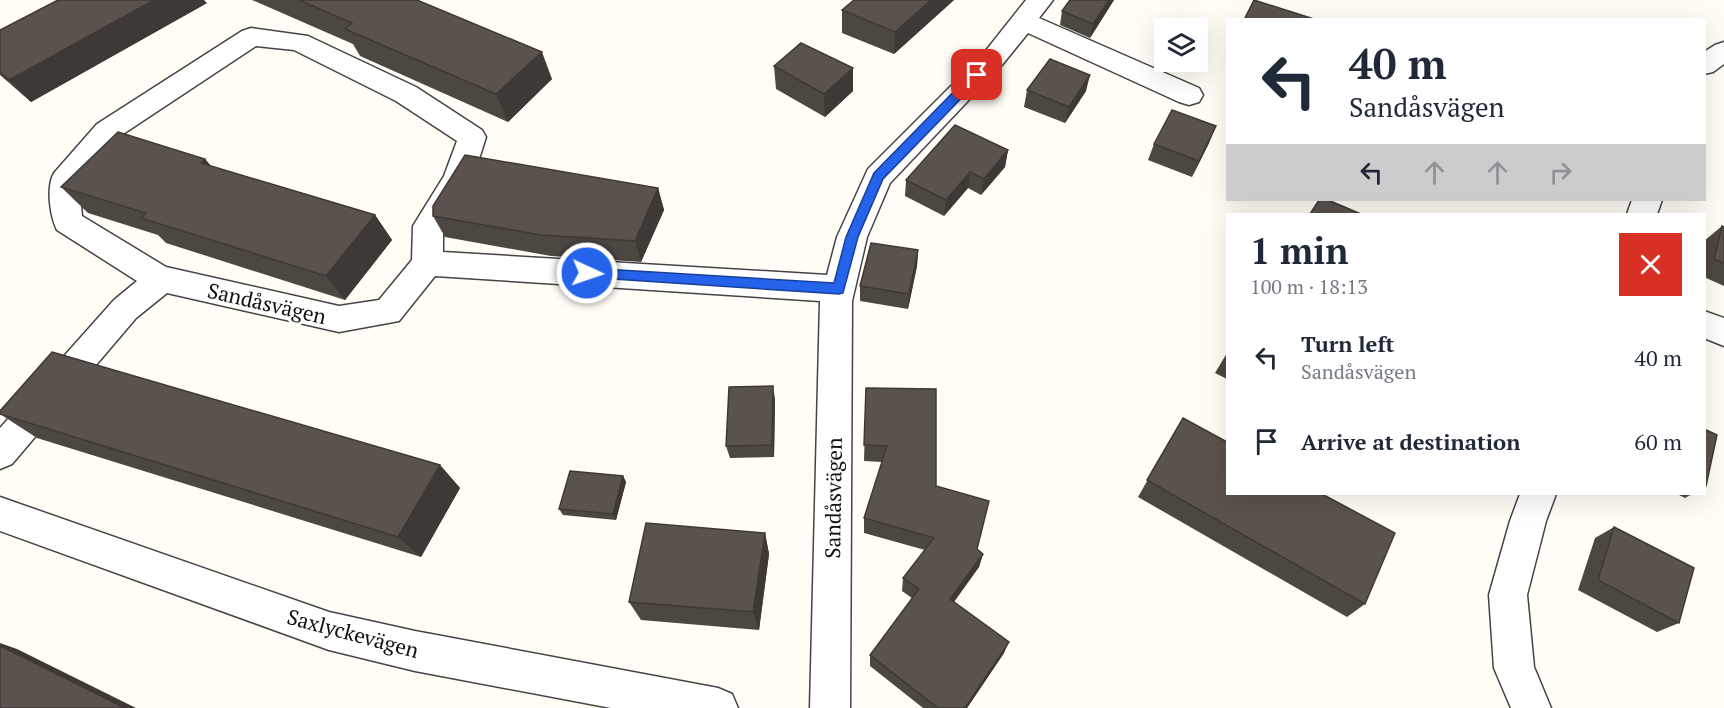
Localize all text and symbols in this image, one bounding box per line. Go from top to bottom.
map controls [1154,18,1208,72]
button: layers [1154,18,1208,72]
text: 40 m [1349,35,1447,91]
icon: left [1250,42,1328,120]
pin [951,49,1002,100]
icon: arrive [960,58,993,91]
text: Sandåsvägen [1349,89,1505,125]
icon: left [1355,156,1388,189]
icon: ahead [1418,156,1451,189]
icon: ahead [1481,156,1514,189]
icon: right [1544,156,1577,189]
text: 1 min [1250,227,1348,274]
button: close [1619,233,1682,296]
position arrow [555,241,619,305]
text: 100 m · 18:13 [1250,273,1368,300]
street label: Sandåsvägen [205,276,330,330]
text: Turn left [1301,329,1394,358]
icon: left [1250,341,1283,374]
text: 40 m [1634,343,1682,372]
text: Sandåsvägen [1301,358,1416,385]
icon: arrive [1250,425,1283,458]
text: Arrive at destination [1301,427,1520,456]
text: 60 m [1634,427,1682,456]
street label: Sandåsvägen [818,437,848,559]
street label: Saxlyckevägen [284,602,422,664]

